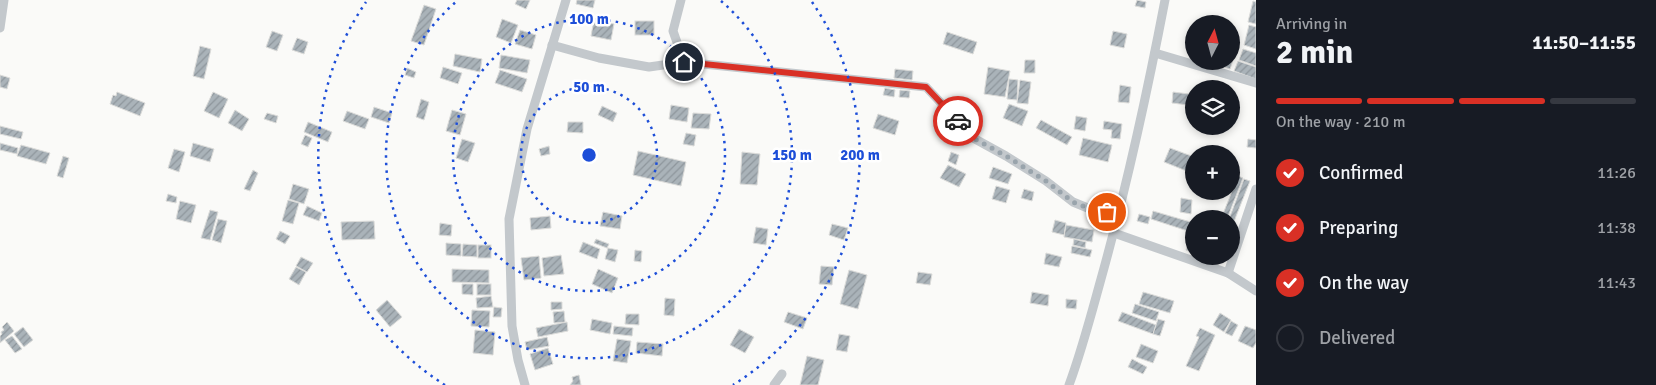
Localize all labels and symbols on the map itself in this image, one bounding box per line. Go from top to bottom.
text: 100 m [569,10,609,28]
north arrow [1185,15,1240,70]
pin [663,41,705,83]
text: 50 m [573,78,605,96]
courier [933,96,983,146]
centre of rings [580,146,598,164]
text: 150 m [772,146,812,164]
text: 200 m [840,146,880,164]
pin [1086,191,1128,233]

